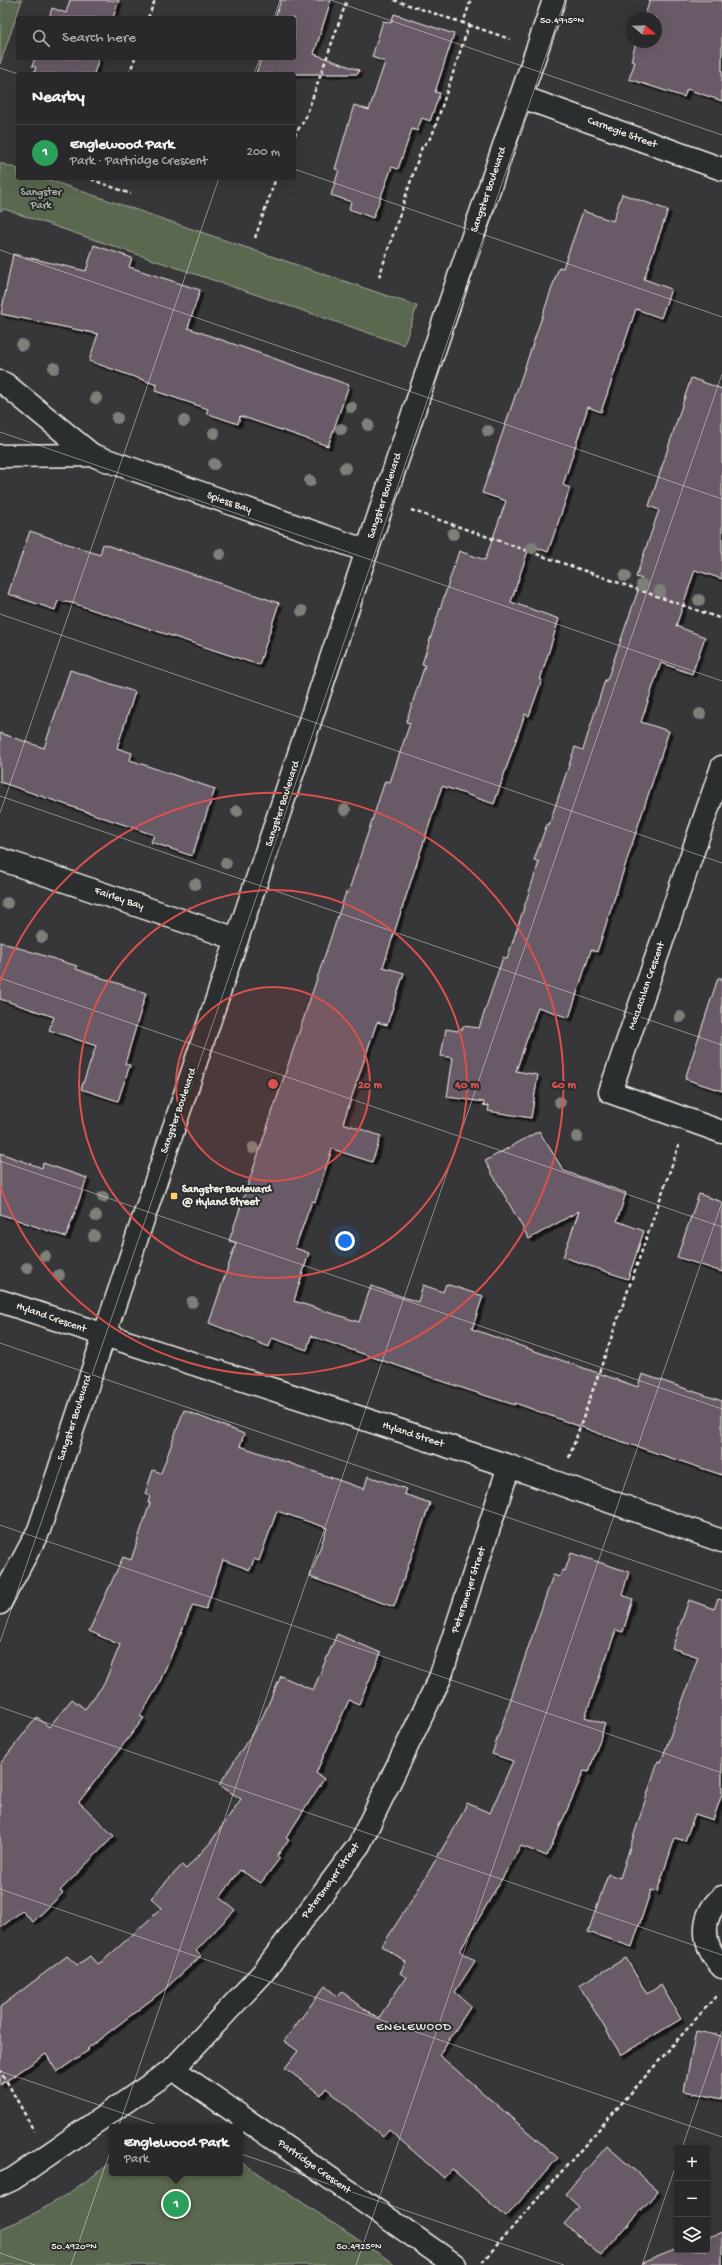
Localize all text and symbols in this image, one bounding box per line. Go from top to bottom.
north arrow [626,12,662,48]
text: 50.4915°N [540,15,585,27]
search box [16,16,296,60]
icon: search [30,27,52,49]
text: Search here [62,29,136,47]
text: Nearby [32,88,85,108]
street label: Carnegie Street [586,115,660,152]
text: Englewood Park [70,136,174,154]
street label: Sangster Boulevard [469,144,510,234]
text: 1 [42,145,48,160]
text: 200 m [247,145,280,160]
text: Park · Partridge Crescent [70,154,207,169]
park label: Sangster Park [21,187,63,212]
street label: Sangster Boulevard [365,450,405,540]
street label: Spiess Bay [205,490,253,516]
street label: Sangster Boulevard [263,758,303,848]
street label: Fairley Bay [92,885,146,913]
street label: MacLachlan Crescent [626,939,668,1032]
street label: Sangster Boulevard [159,1065,200,1155]
centre of rings [266,1077,280,1091]
text: 20 m [358,1079,383,1093]
text: 40 m [454,1079,479,1093]
text: 60 m [552,1079,577,1093]
place label: Sangster Boulevard @ Hyland Street [182,1183,273,1209]
marker: Sangster Boulevard @ Hyland Street [169,1191,179,1201]
your location [335,1231,355,1251]
street label: Hyland Crescent [14,1300,89,1336]
street label: Sangster Boulevard [55,1372,95,1462]
street label: Hyland Street [381,1419,447,1451]
street label: Petersmeyer Street [449,1544,489,1636]
street label: Petersmeyer Street [299,1840,363,1922]
district label: ENGLEWOOD [376,2021,452,2035]
popup [109,2124,243,2176]
text: Englewood Park [124,2134,228,2152]
street label: Partridge Crescent [274,2137,354,2198]
map controls [674,2145,710,2253]
button: + [674,2145,710,2181]
text: Park [124,2152,149,2167]
button: − [674,2181,710,2217]
pin: 1 [163,2189,189,2219]
button: layers [674,2217,710,2253]
text: 50.4920°N [51,2241,97,2253]
text: 50.4925°N [336,2241,382,2253]

